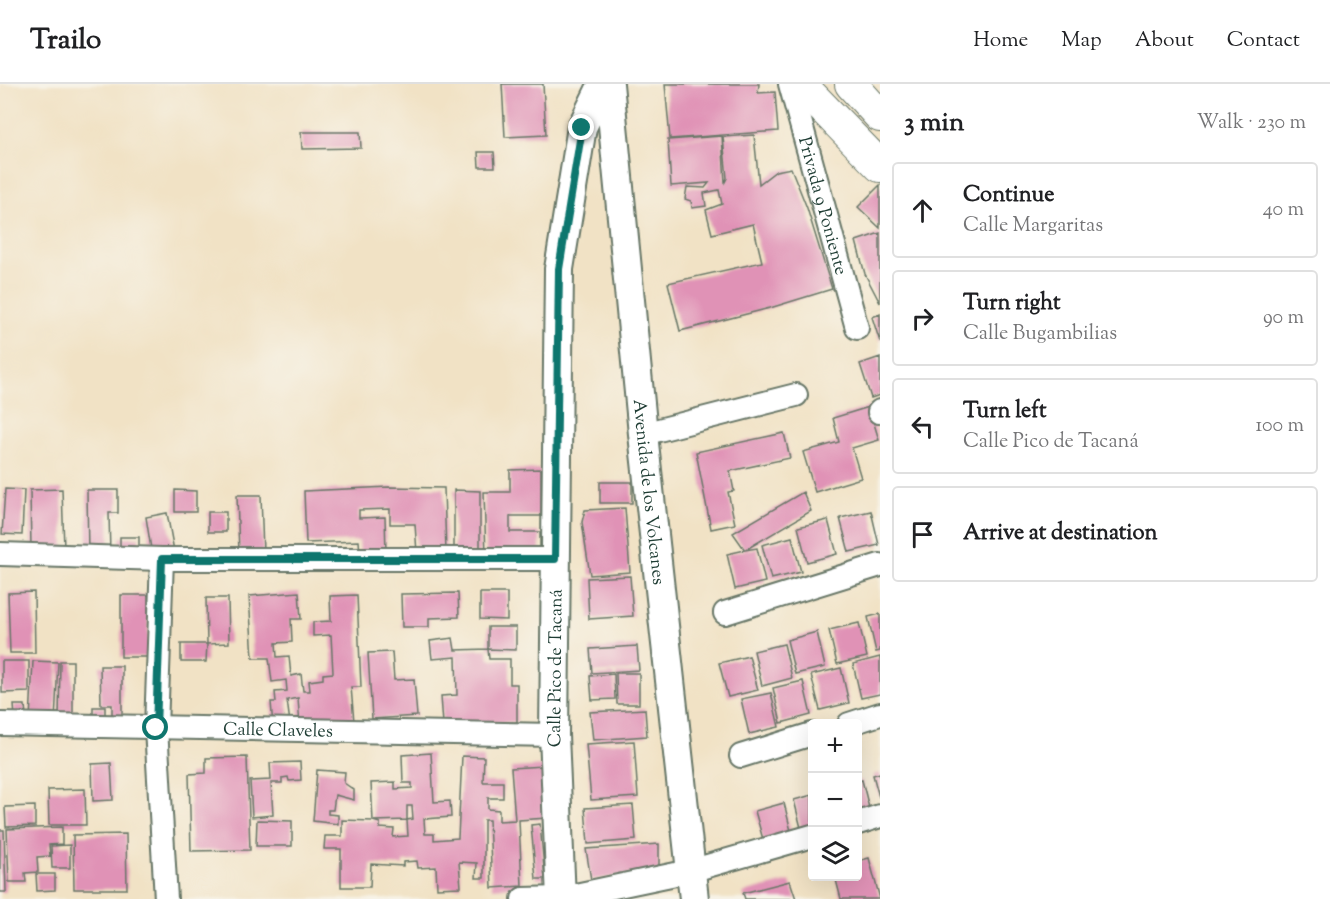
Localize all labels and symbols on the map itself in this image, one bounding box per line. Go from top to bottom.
route end [568,114,594,140]
street label: Privada 9 Poniente [790,134,853,278]
street label: Avenida de los Volcanes [625,398,670,586]
street label: Calle Pico de Tacaná [543,589,571,748]
route start [142,714,168,740]
street label: Calle Claveles [223,717,333,746]

